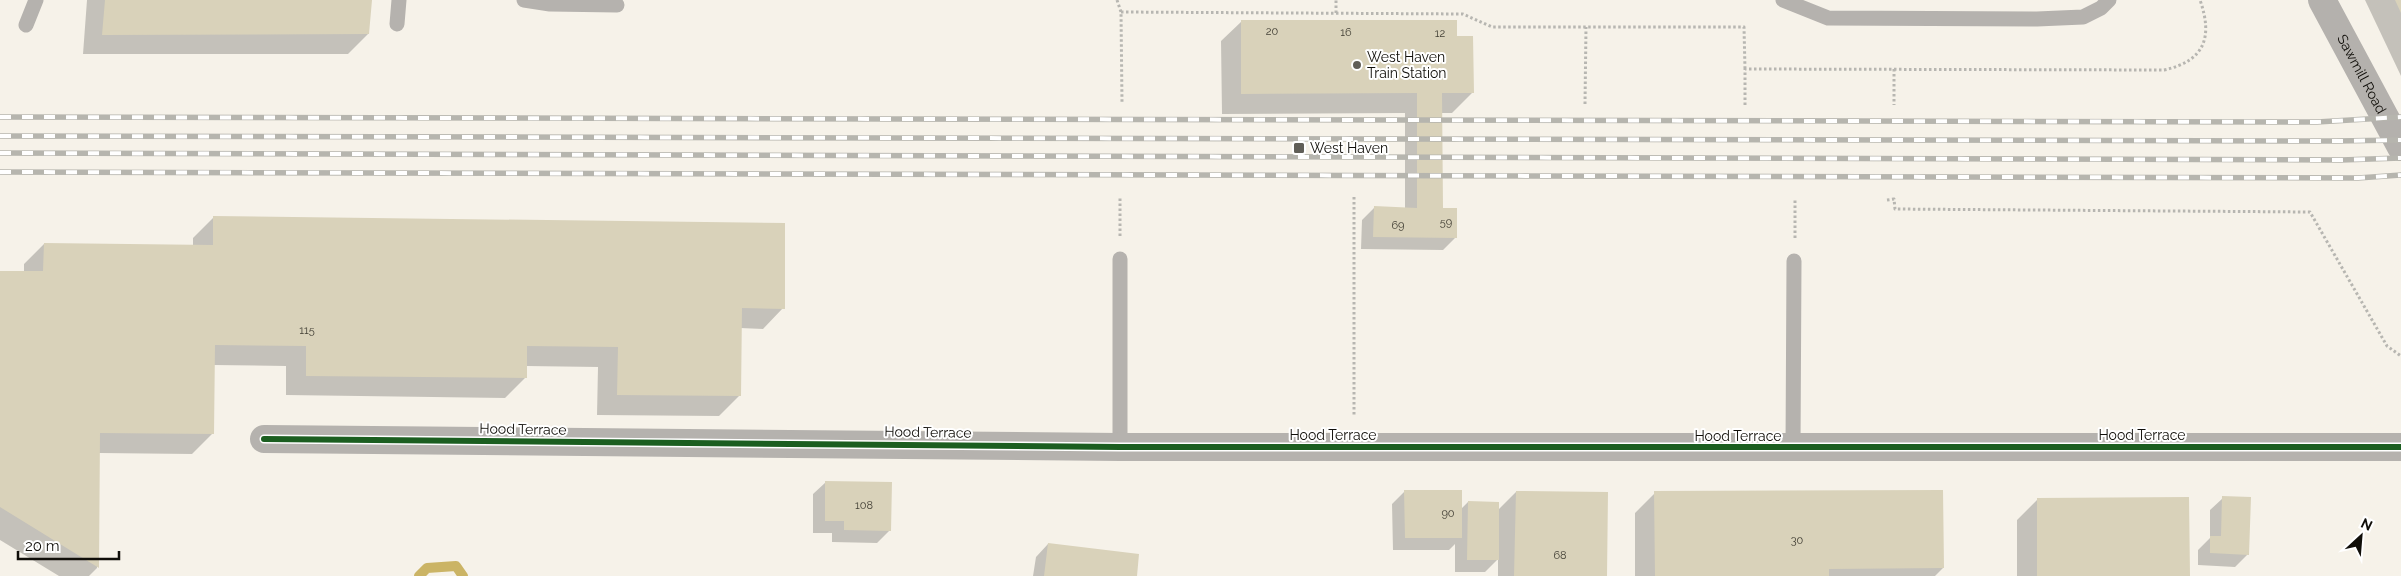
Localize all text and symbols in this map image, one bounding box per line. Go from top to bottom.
house number: 20 [1266,25,1278,38]
house number: 16 [1340,26,1352,39]
house number: 12 [1435,27,1445,40]
street label: Sawmill Road [2334,32,2390,116]
place label: West Haven Train Station [1367,49,1446,81]
marker: West Haven Train Station [1351,59,1363,71]
place label: West Haven [1310,140,1388,156]
marker: West Haven [1292,141,1306,155]
house number: 59 [1440,216,1452,229]
house number: 69 [1391,219,1405,232]
house number: 115 [299,324,315,337]
street label: Hood Terrace [479,420,567,438]
street label: Hood Terrace [884,423,972,441]
street label: Hood Terrace [1289,427,1377,443]
street label: Hood Terrace [2098,427,2186,443]
street label: Hood Terrace [1694,428,1782,444]
house number: 108 [855,499,873,512]
house number: 90 [1441,507,1455,520]
north arrow [2336,511,2386,561]
text: N [2358,515,2375,534]
scale bar [18,528,119,560]
house number: 30 [1791,534,1804,547]
text: 20 m [25,537,60,555]
house number: 68 [1553,549,1567,562]

